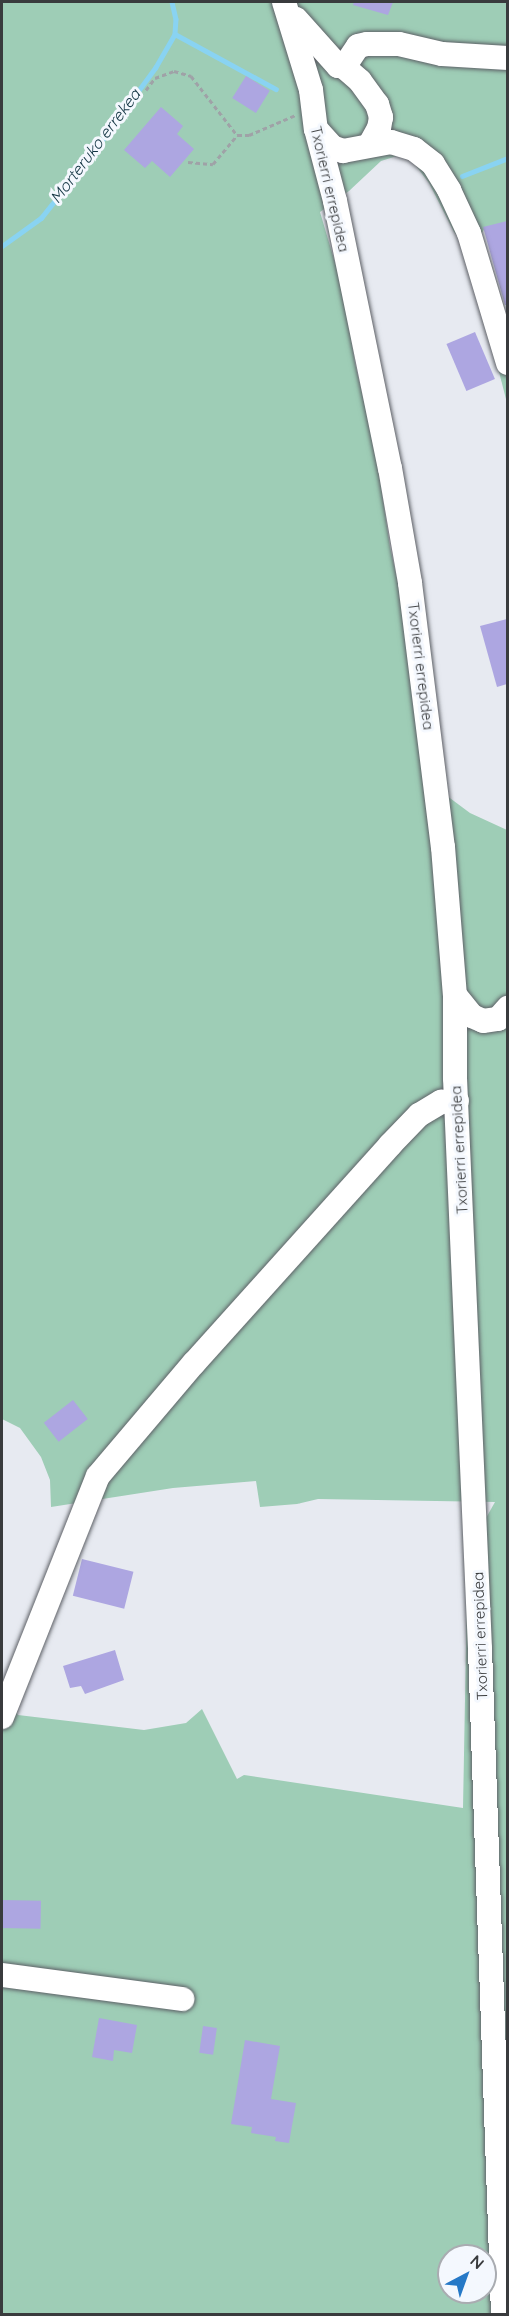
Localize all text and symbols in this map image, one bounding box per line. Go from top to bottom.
water label: Morteruko errekea [46,85,144,207]
street label: Txorierri errepidea [307,124,353,254]
street label: Txorierri errepidea [404,601,438,731]
street label: Txorierri errepidea [447,1085,471,1215]
street label: Txorierri errepidea [469,1571,491,1701]
north arrow [437,2244,497,2304]
text: N [466,2251,488,2273]

